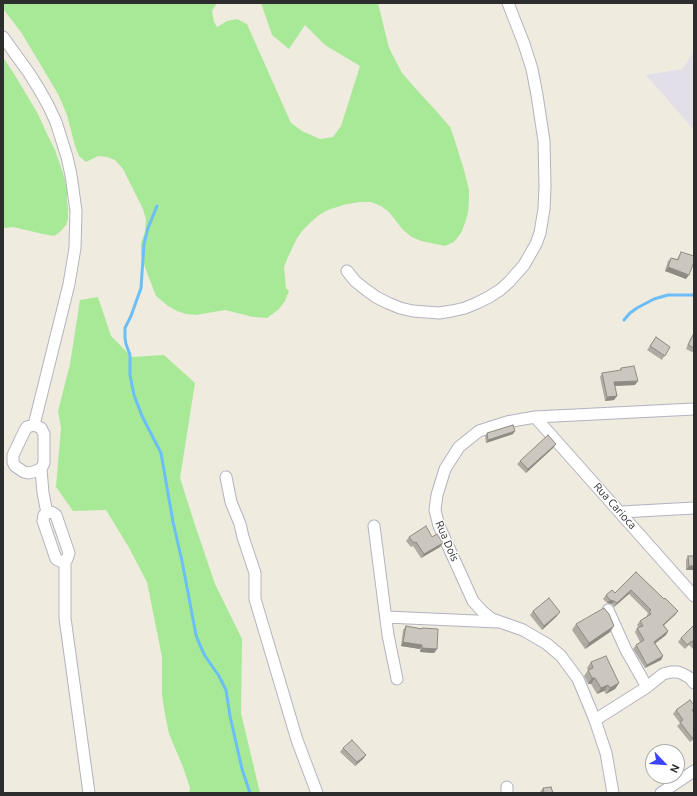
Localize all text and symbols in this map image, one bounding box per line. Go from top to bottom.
street label: Rua Carioca [591,480,639,532]
street label: Rua Dois [433,519,461,563]
north arrow [645,744,685,784]
text: N [668,762,682,775]

